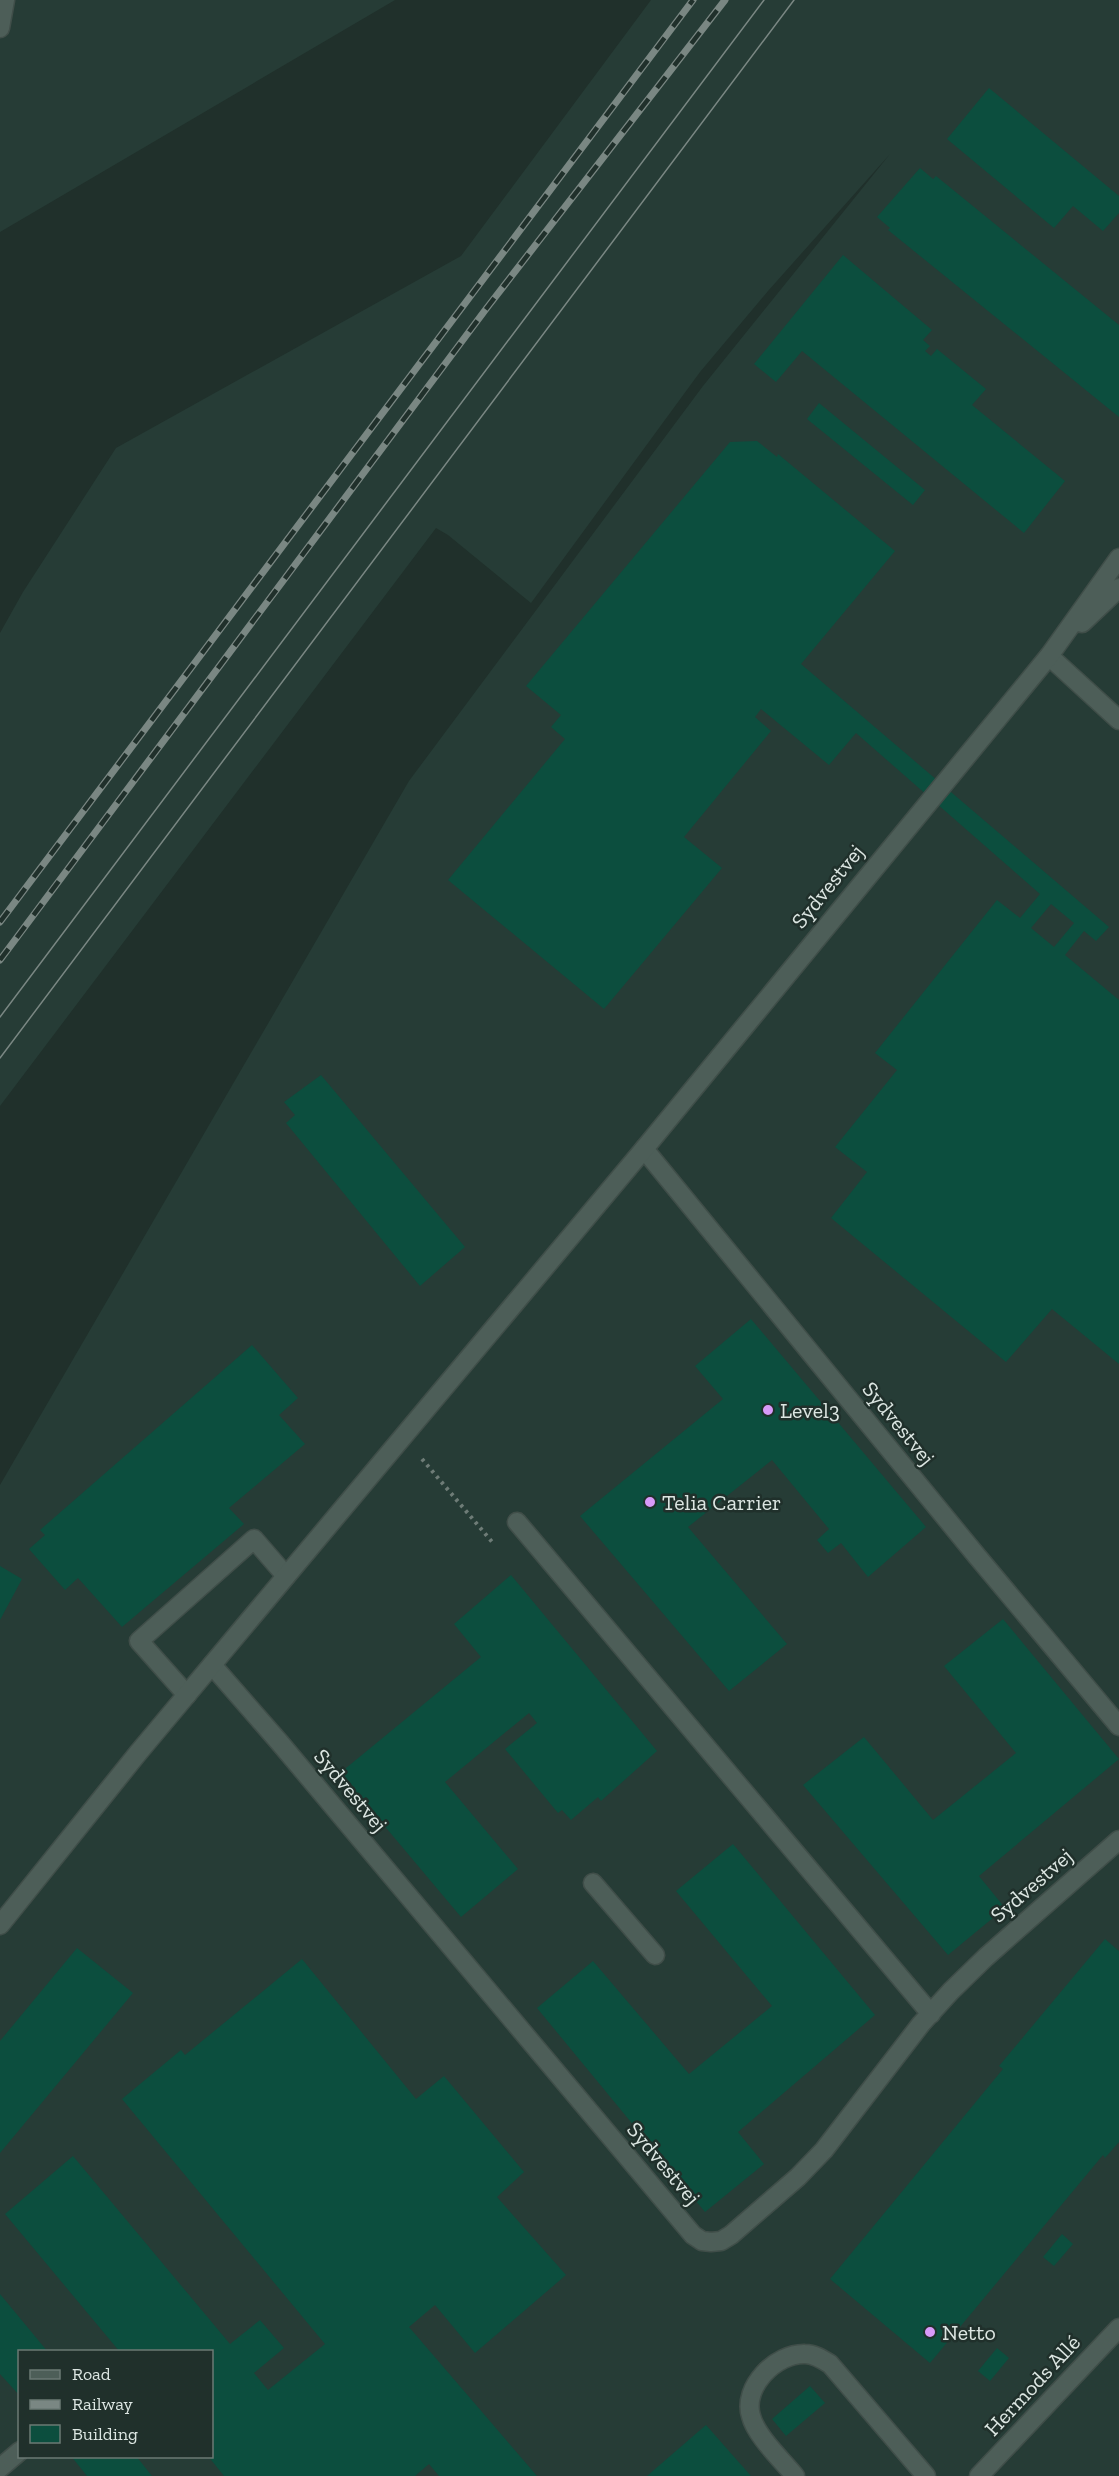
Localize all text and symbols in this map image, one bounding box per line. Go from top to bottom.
street label: Sydvestvej [785,839,869,934]
street label: Sydvestvej [857,1376,941,1471]
place label: Level3 [780,1397,840,1424]
marker: Level3 [761,1403,775,1417]
place label: Telia Carrier [662,1489,781,1516]
marker: Telia Carrier [643,1495,657,1509]
street label: Sydvestvej [308,1743,393,1837]
street label: Sydvestvej [985,1842,1078,1928]
street label: Sydvestvej [621,2116,706,2210]
place label: Netto [942,2319,996,2346]
marker: Netto [923,2325,937,2339]
street label: Hermods Allé [979,2329,1086,2441]
legend [18,2350,213,2458]
text: Road [72,2363,111,2385]
text: Railway [72,2393,134,2415]
text: Building [72,2423,138,2445]

